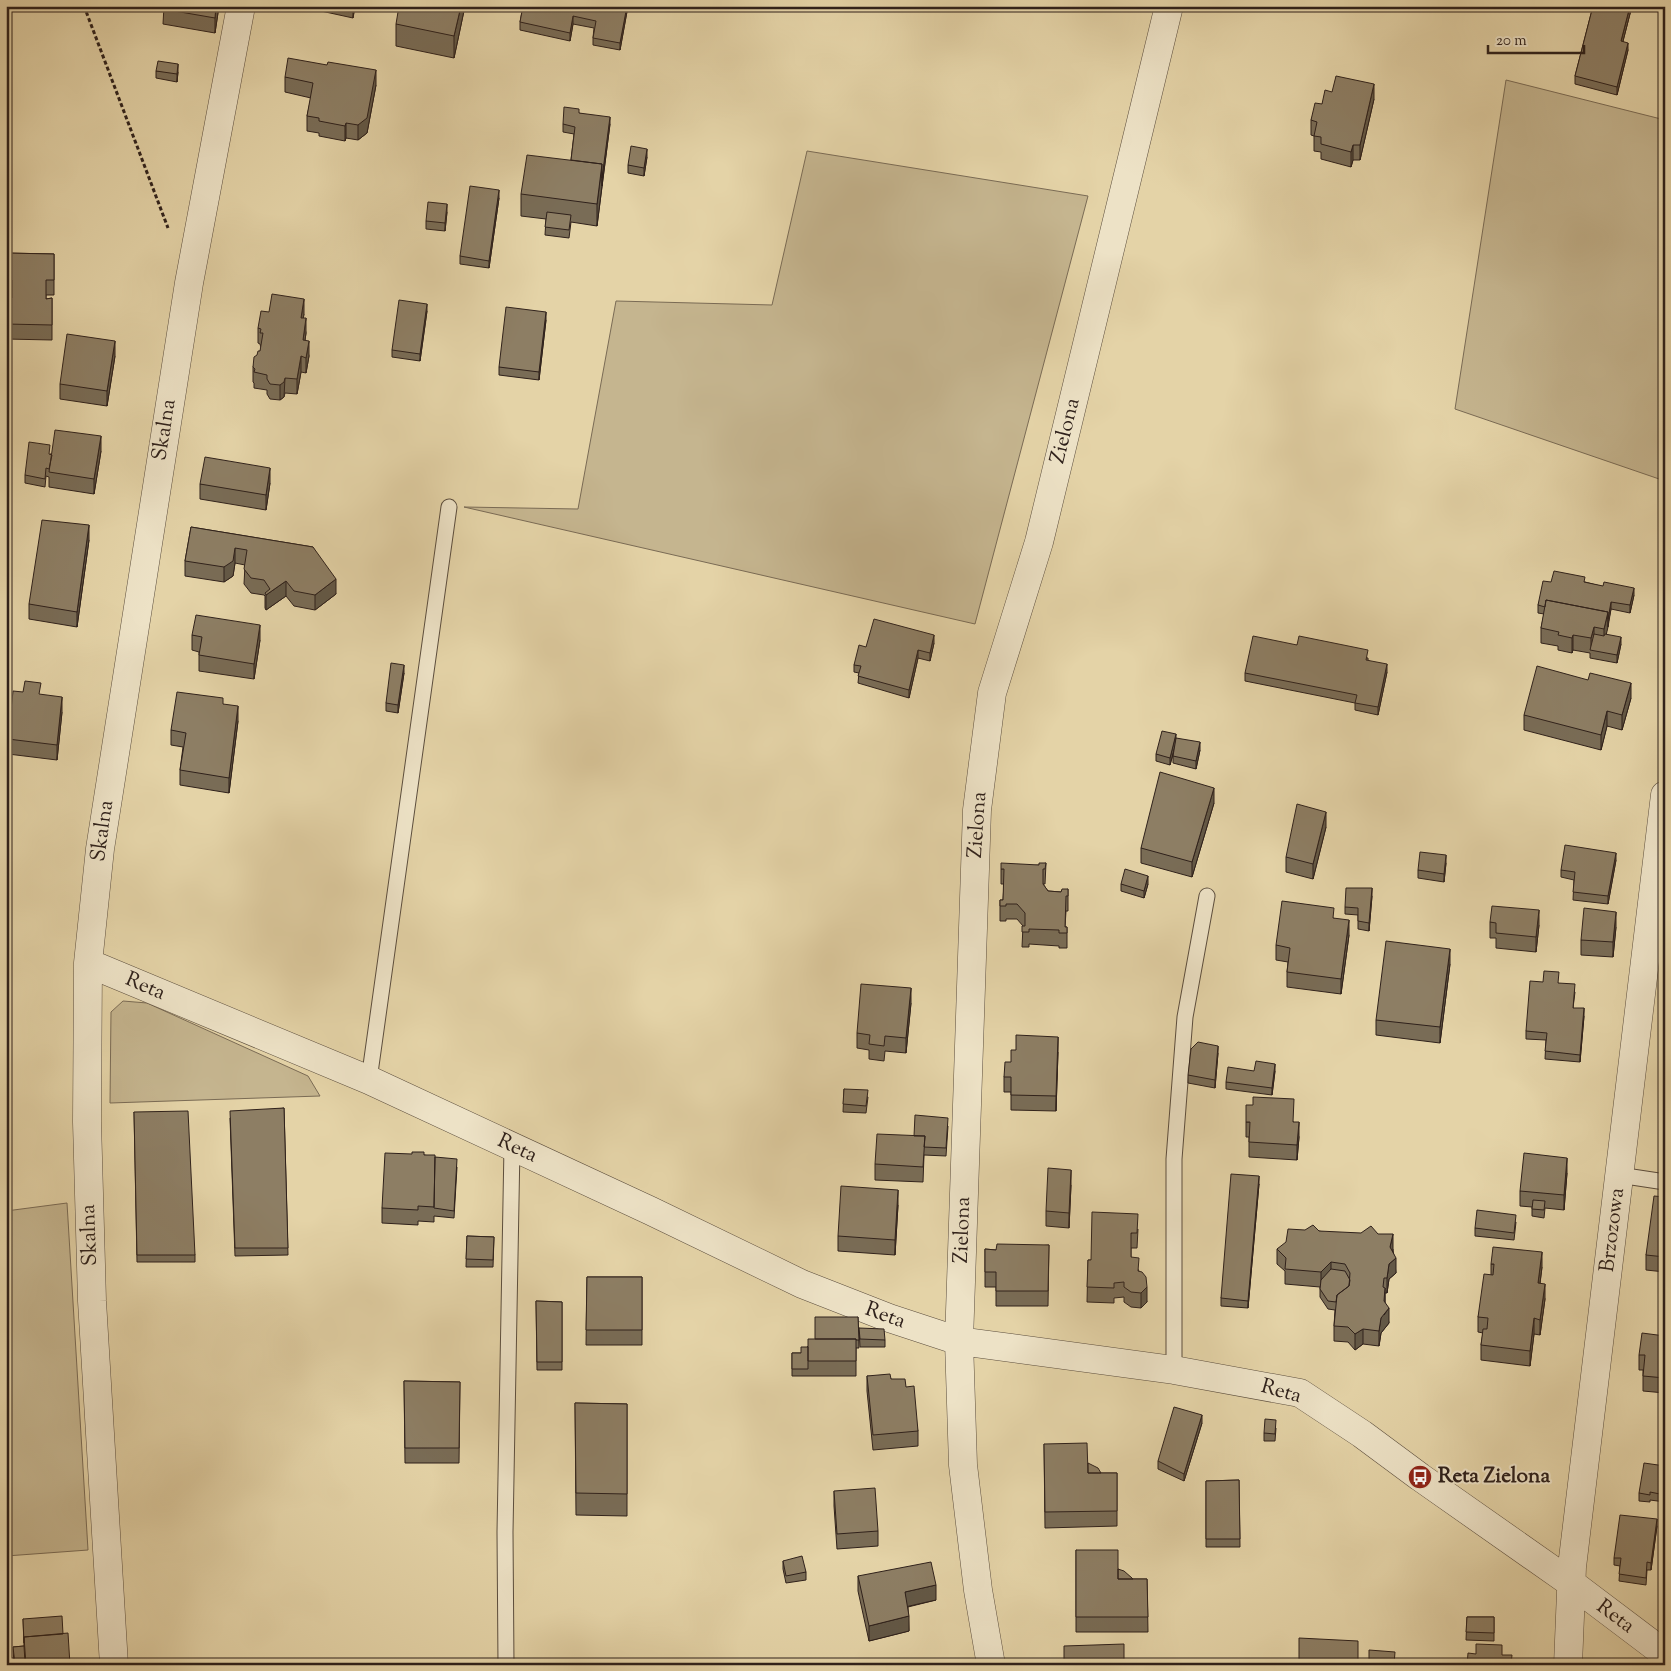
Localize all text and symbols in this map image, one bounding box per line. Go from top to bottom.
scale bar [1488,22,1585,54]
text: 20 m [1496,31,1527,52]
street label: Zielona [1043,395,1089,467]
street label: Skalna [145,397,185,463]
street label: Zielona [961,790,995,859]
street label: Skalna [84,798,122,864]
street label: Reta [120,965,170,1009]
street label: Reta [492,1127,542,1171]
street label: Brzozowa [1593,1186,1633,1274]
street label: Zielona [947,1196,979,1264]
street label: Skalna [74,1203,106,1266]
street label: Reta [861,1295,910,1337]
street label: Reta [1257,1372,1305,1412]
place label: Reta Zielona [1438,1462,1550,1492]
bus stop icon: Reta Zielona [1407,1464,1433,1490]
street label: Reta [1590,1593,1641,1642]

